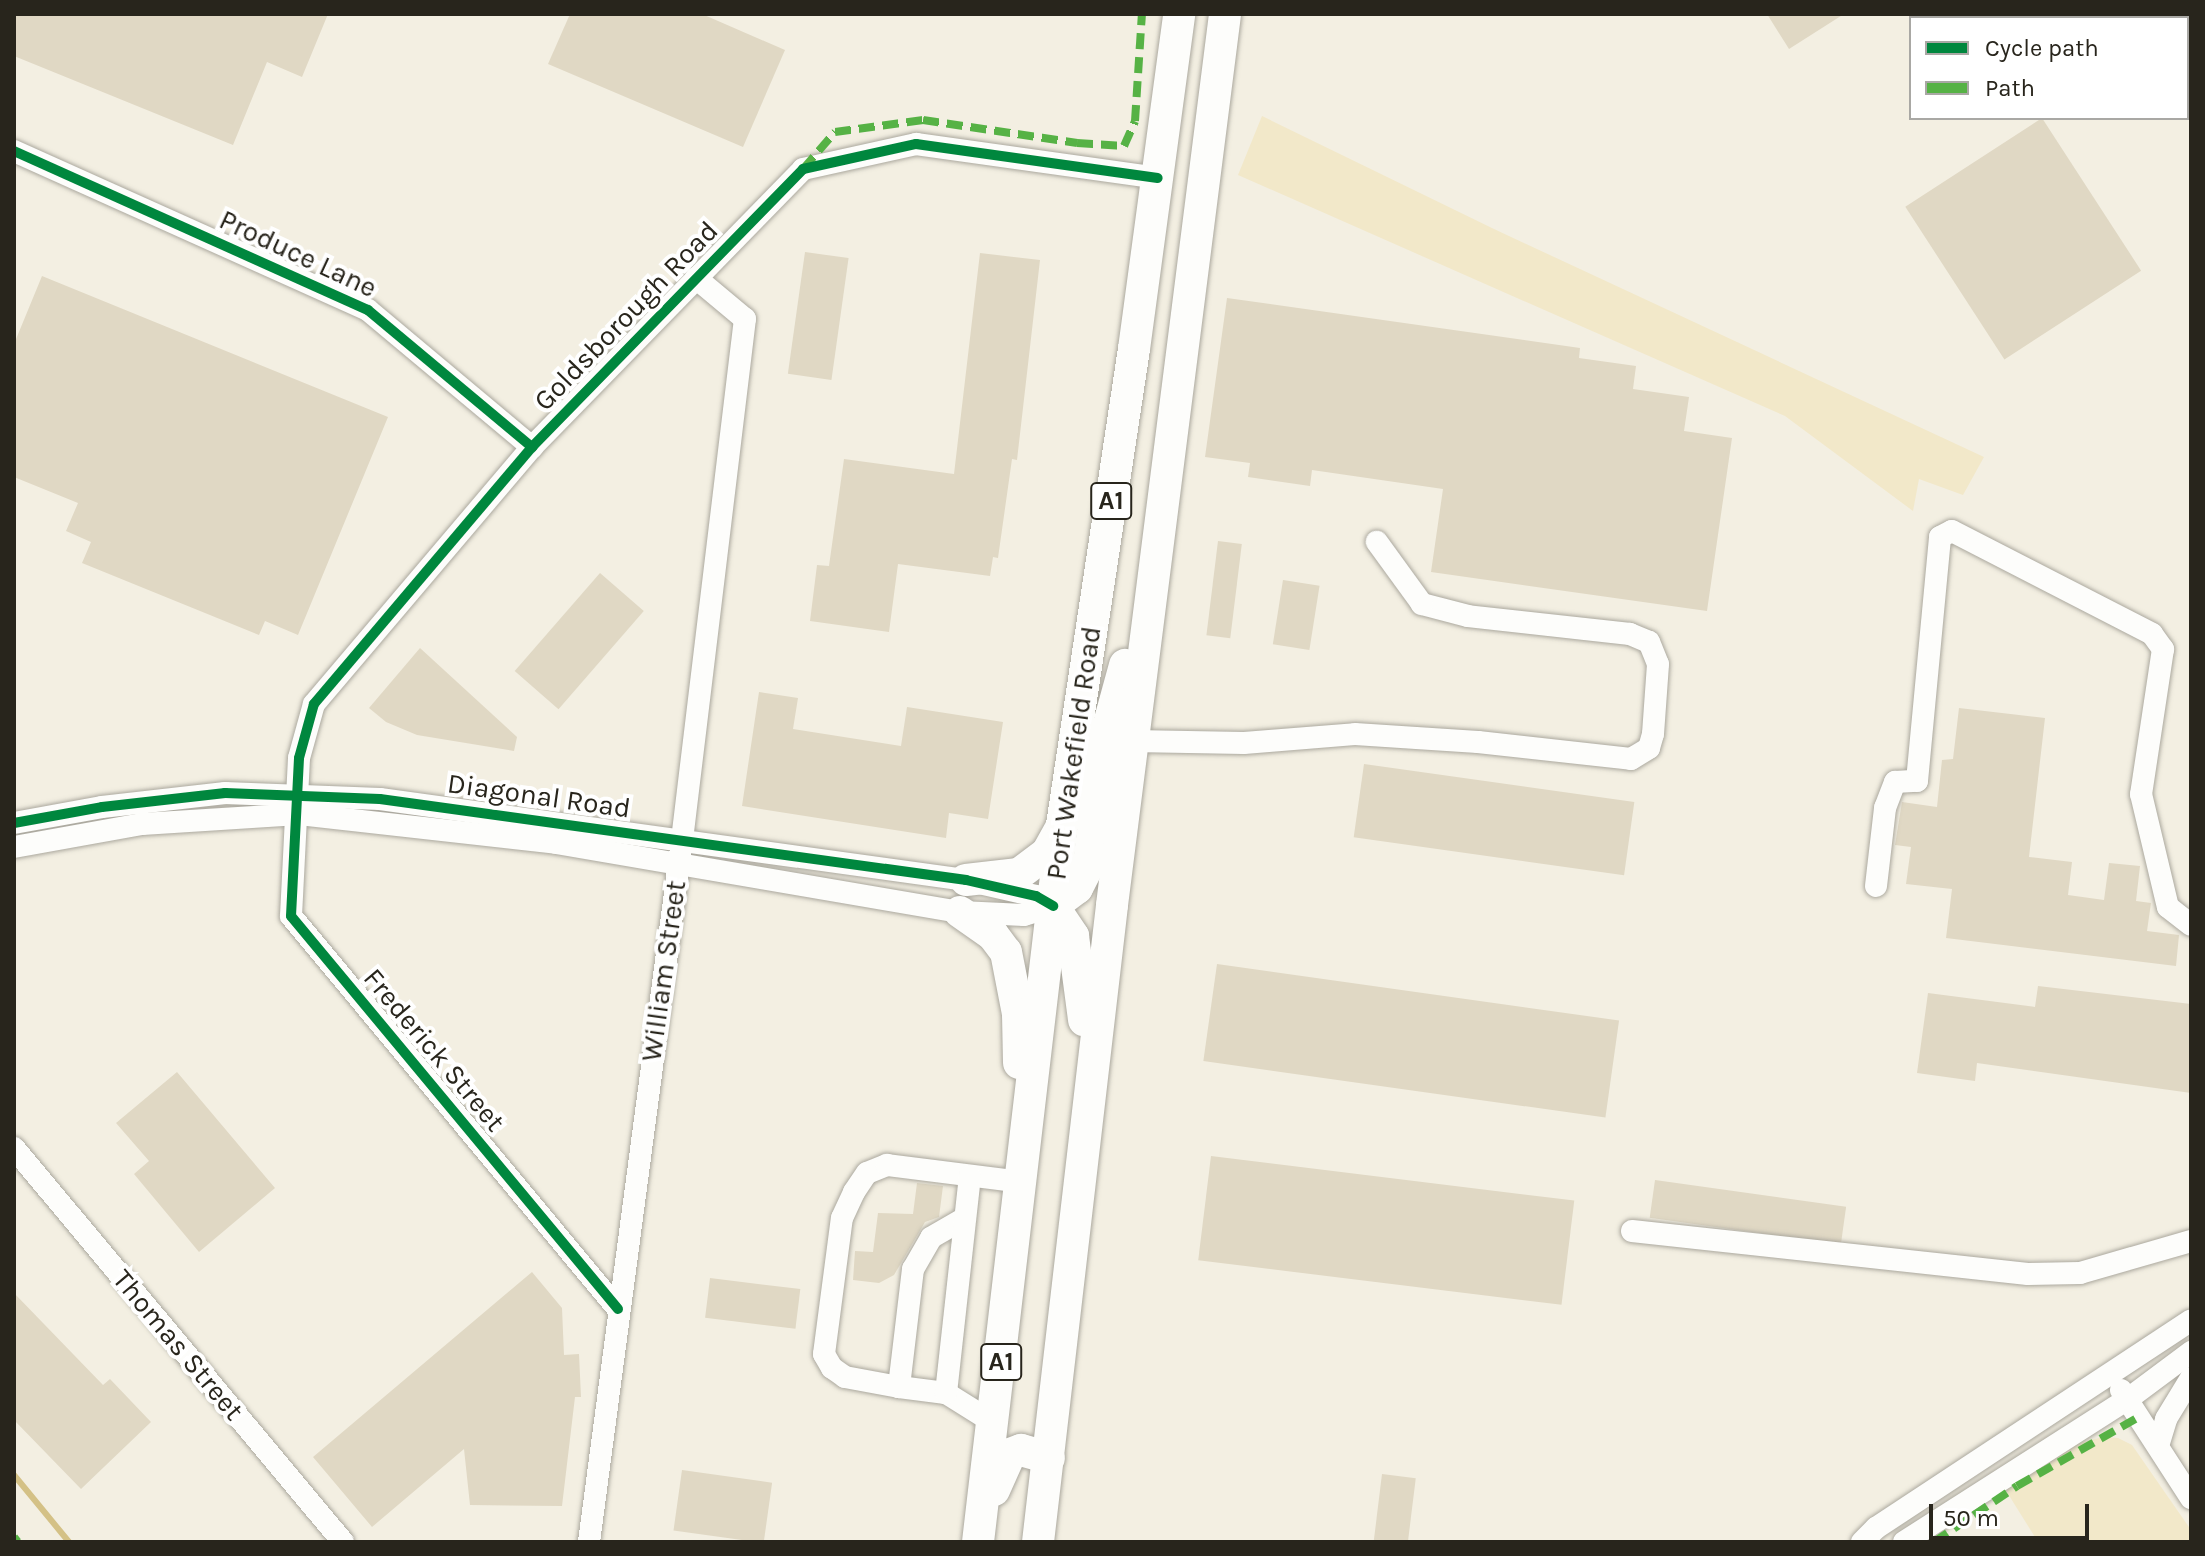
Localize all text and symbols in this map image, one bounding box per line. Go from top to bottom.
legend [1909,16,2189,120]
text: Cycle path [1985,34,2099,62]
text: Path [1985,74,2035,102]
street label: Produce Lane [214,203,382,305]
street label: Goldsborough Road [527,214,725,418]
road number: A1 [1089,479,1133,523]
street label: Port Wakefield Road [1040,624,1108,882]
street label: Diagonal Road [445,767,633,825]
street label: William Street [635,878,693,1064]
street label: Frederick Street [356,962,512,1138]
street label: Thomas Street [105,1263,251,1427]
road number: A1 [979,1340,1023,1384]
scale bar [1933,1488,2093,1538]
text: 50 m [1943,1504,1999,1532]

